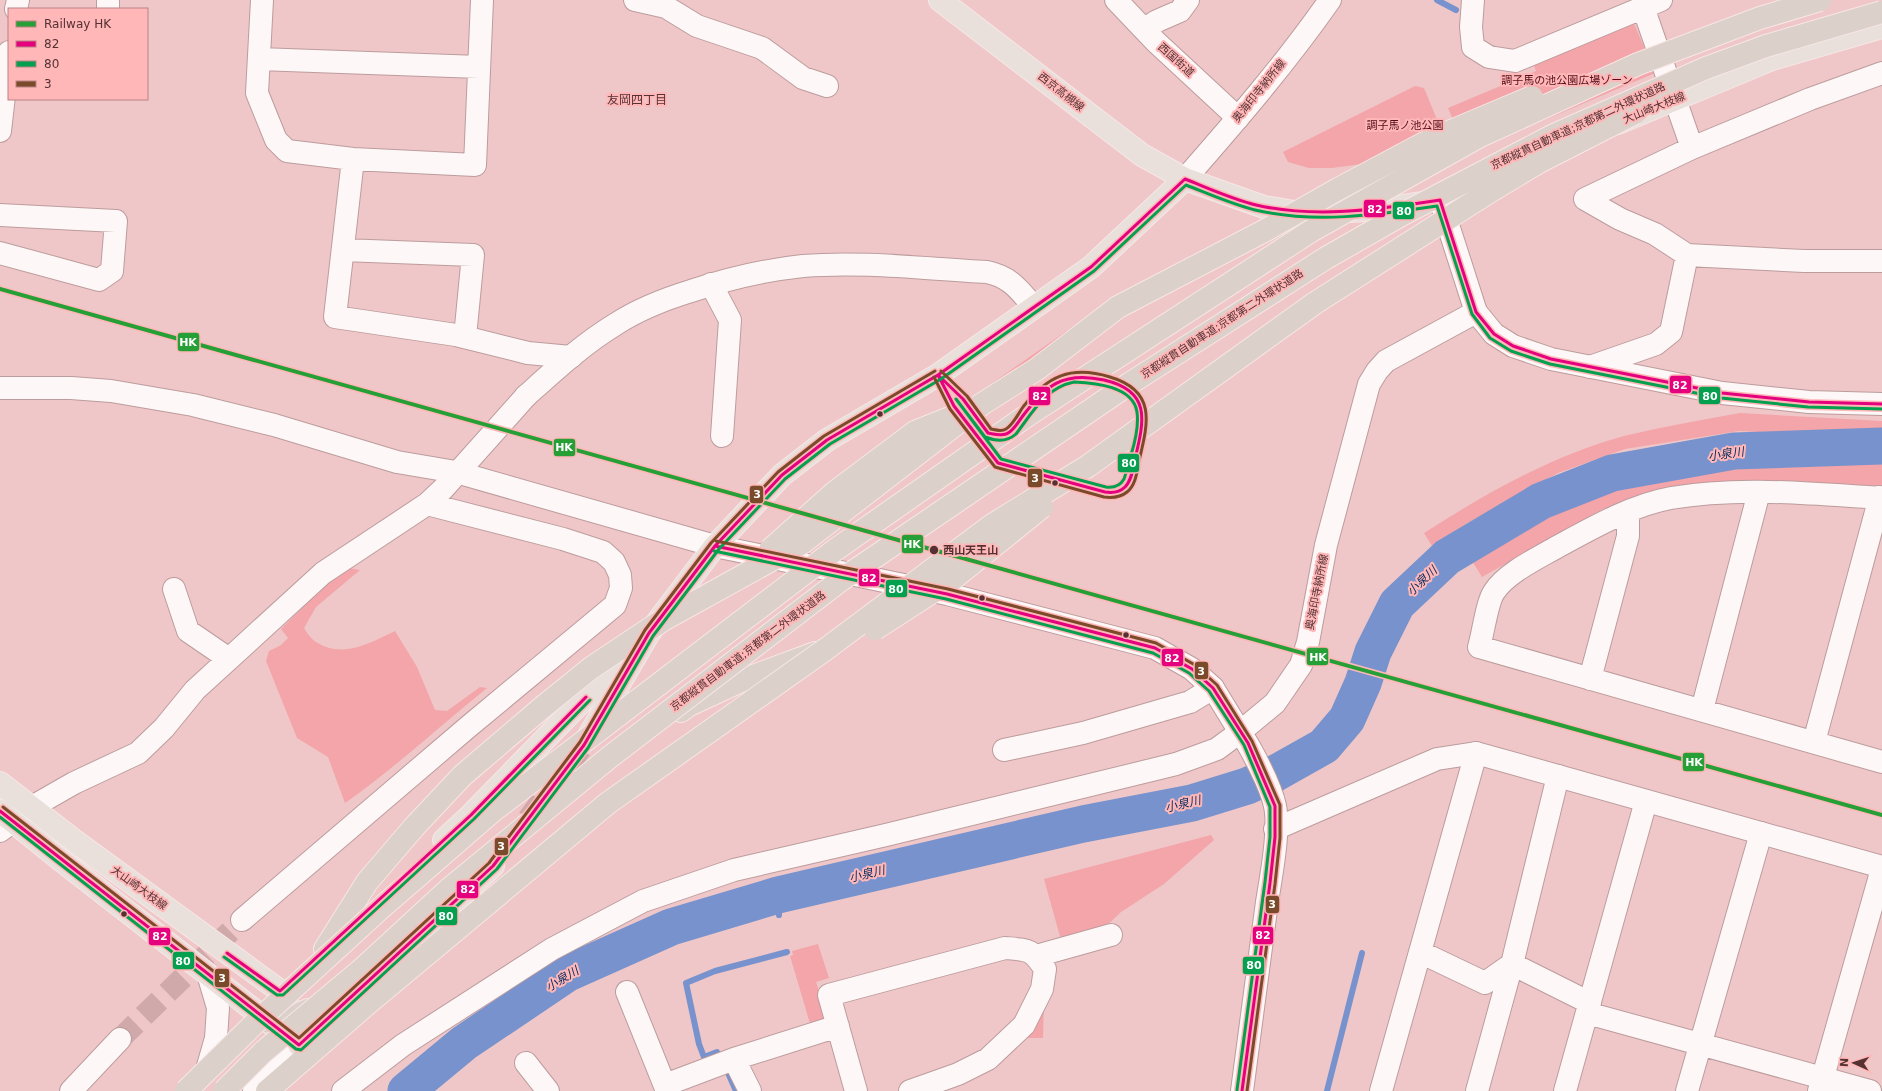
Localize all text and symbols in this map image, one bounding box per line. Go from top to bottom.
legend [8,8,148,100]
text: Railway HK [44,17,112,31]
text: 82 [44,37,59,51]
street label: 西国街道 [1155,40,1197,80]
text: 80 [44,57,59,71]
street label: 奥海印寺納所線 [1230,57,1288,125]
street label: 西京高槻線 [1035,70,1087,114]
park label: 調子馬の池公園広場ゾーン [1501,74,1633,87]
text: 3 [44,77,52,91]
street label: 京都縦貫自動車道;京都第二外環状道路 [1489,80,1667,172]
street label: 大山崎大枝線 [1621,90,1687,126]
district label: 友岡四丁目 [607,93,667,107]
park label: 調子馬ノ池公園 [1367,119,1444,132]
line badge: 82 [1363,199,1386,218]
line badge: 80 [1392,201,1415,220]
text: 82 [1367,203,1383,216]
text: 80 [1396,205,1412,218]
street label: 京都縦貫自動車道;京都第二外環状道路 [1138,267,1306,381]
line badge: HK [177,332,200,352]
text: HK [179,336,197,349]
line badge: 82 [1669,375,1692,394]
text: 82 [1672,379,1688,392]
line badge: 82 [1028,386,1051,406]
line badge: 80 [1698,386,1721,405]
text: 82 [1032,390,1048,403]
text: 80 [1702,390,1718,403]
unlabelled marker [875,409,885,419]
line badge: HK [553,438,576,457]
text: HK [555,441,573,454]
water label: 小泉川 [1707,444,1747,463]
line badge: 80 [1117,453,1140,473]
text: 80 [1121,457,1137,470]
line badge: 3 [1027,468,1043,488]
text: 3 [1031,472,1039,485]
unlabelled marker [1050,478,1060,488]
line badge: 3 [749,485,764,504]
text: 3 [753,488,761,501]
line badge: HK [901,534,924,554]
text: HK [903,538,921,551]
marker: 西山天王山 [928,544,940,556]
place label: 西山天王山 [943,544,998,557]
street label: 奥海印寺納所線 [1303,553,1331,631]
water label: 小泉川 [1404,562,1441,598]
line badge: 82 [858,568,880,587]
text: 82 [861,572,877,585]
line badge: 80 [885,579,908,598]
text: 80 [888,583,904,596]
street label: 京都縦貫自動車道;京都第二外環状道路 [668,588,828,714]
unlabelled marker [977,593,987,603]
unlabelled marker [1121,630,1131,640]
line badge: HK [1306,647,1329,666]
line badge: 82 [1161,648,1184,667]
text: HK [1309,651,1327,664]
text: 82 [1164,652,1180,665]
line badge: 3 [1194,661,1209,680]
text: 3 [1197,665,1205,678]
line badge: HK [1682,752,1705,772]
text: HK [1685,756,1703,769]
water label: 小泉川 [1164,793,1204,815]
line badge: 3 [494,837,509,856]
text: 3 [497,840,505,853]
street label: 大山崎大枝線 [108,863,170,913]
water label: 小泉川 [848,863,888,885]
line badge: 82 [456,880,479,899]
text: 82 [460,883,476,896]
line badge: 3 [1265,895,1280,914]
text: 3 [1268,898,1276,911]
line badge: 80 [435,906,458,926]
unlabelled marker [119,909,129,919]
text: 80 [438,910,454,923]
line badge: 82 [1252,926,1274,945]
line badge: 82 [148,927,171,946]
text: 82 [1255,929,1271,942]
text: 82 [152,930,168,943]
line badge: 80 [172,951,195,970]
text: 80 [175,955,191,968]
line badge: 80 [1242,956,1265,975]
text: 80 [1246,959,1262,972]
water label: 小泉川 [543,963,583,994]
line badge: 3 [214,968,230,988]
text: 3 [218,972,226,985]
north arrow [1834,1043,1874,1083]
text: N [1838,1058,1851,1067]

